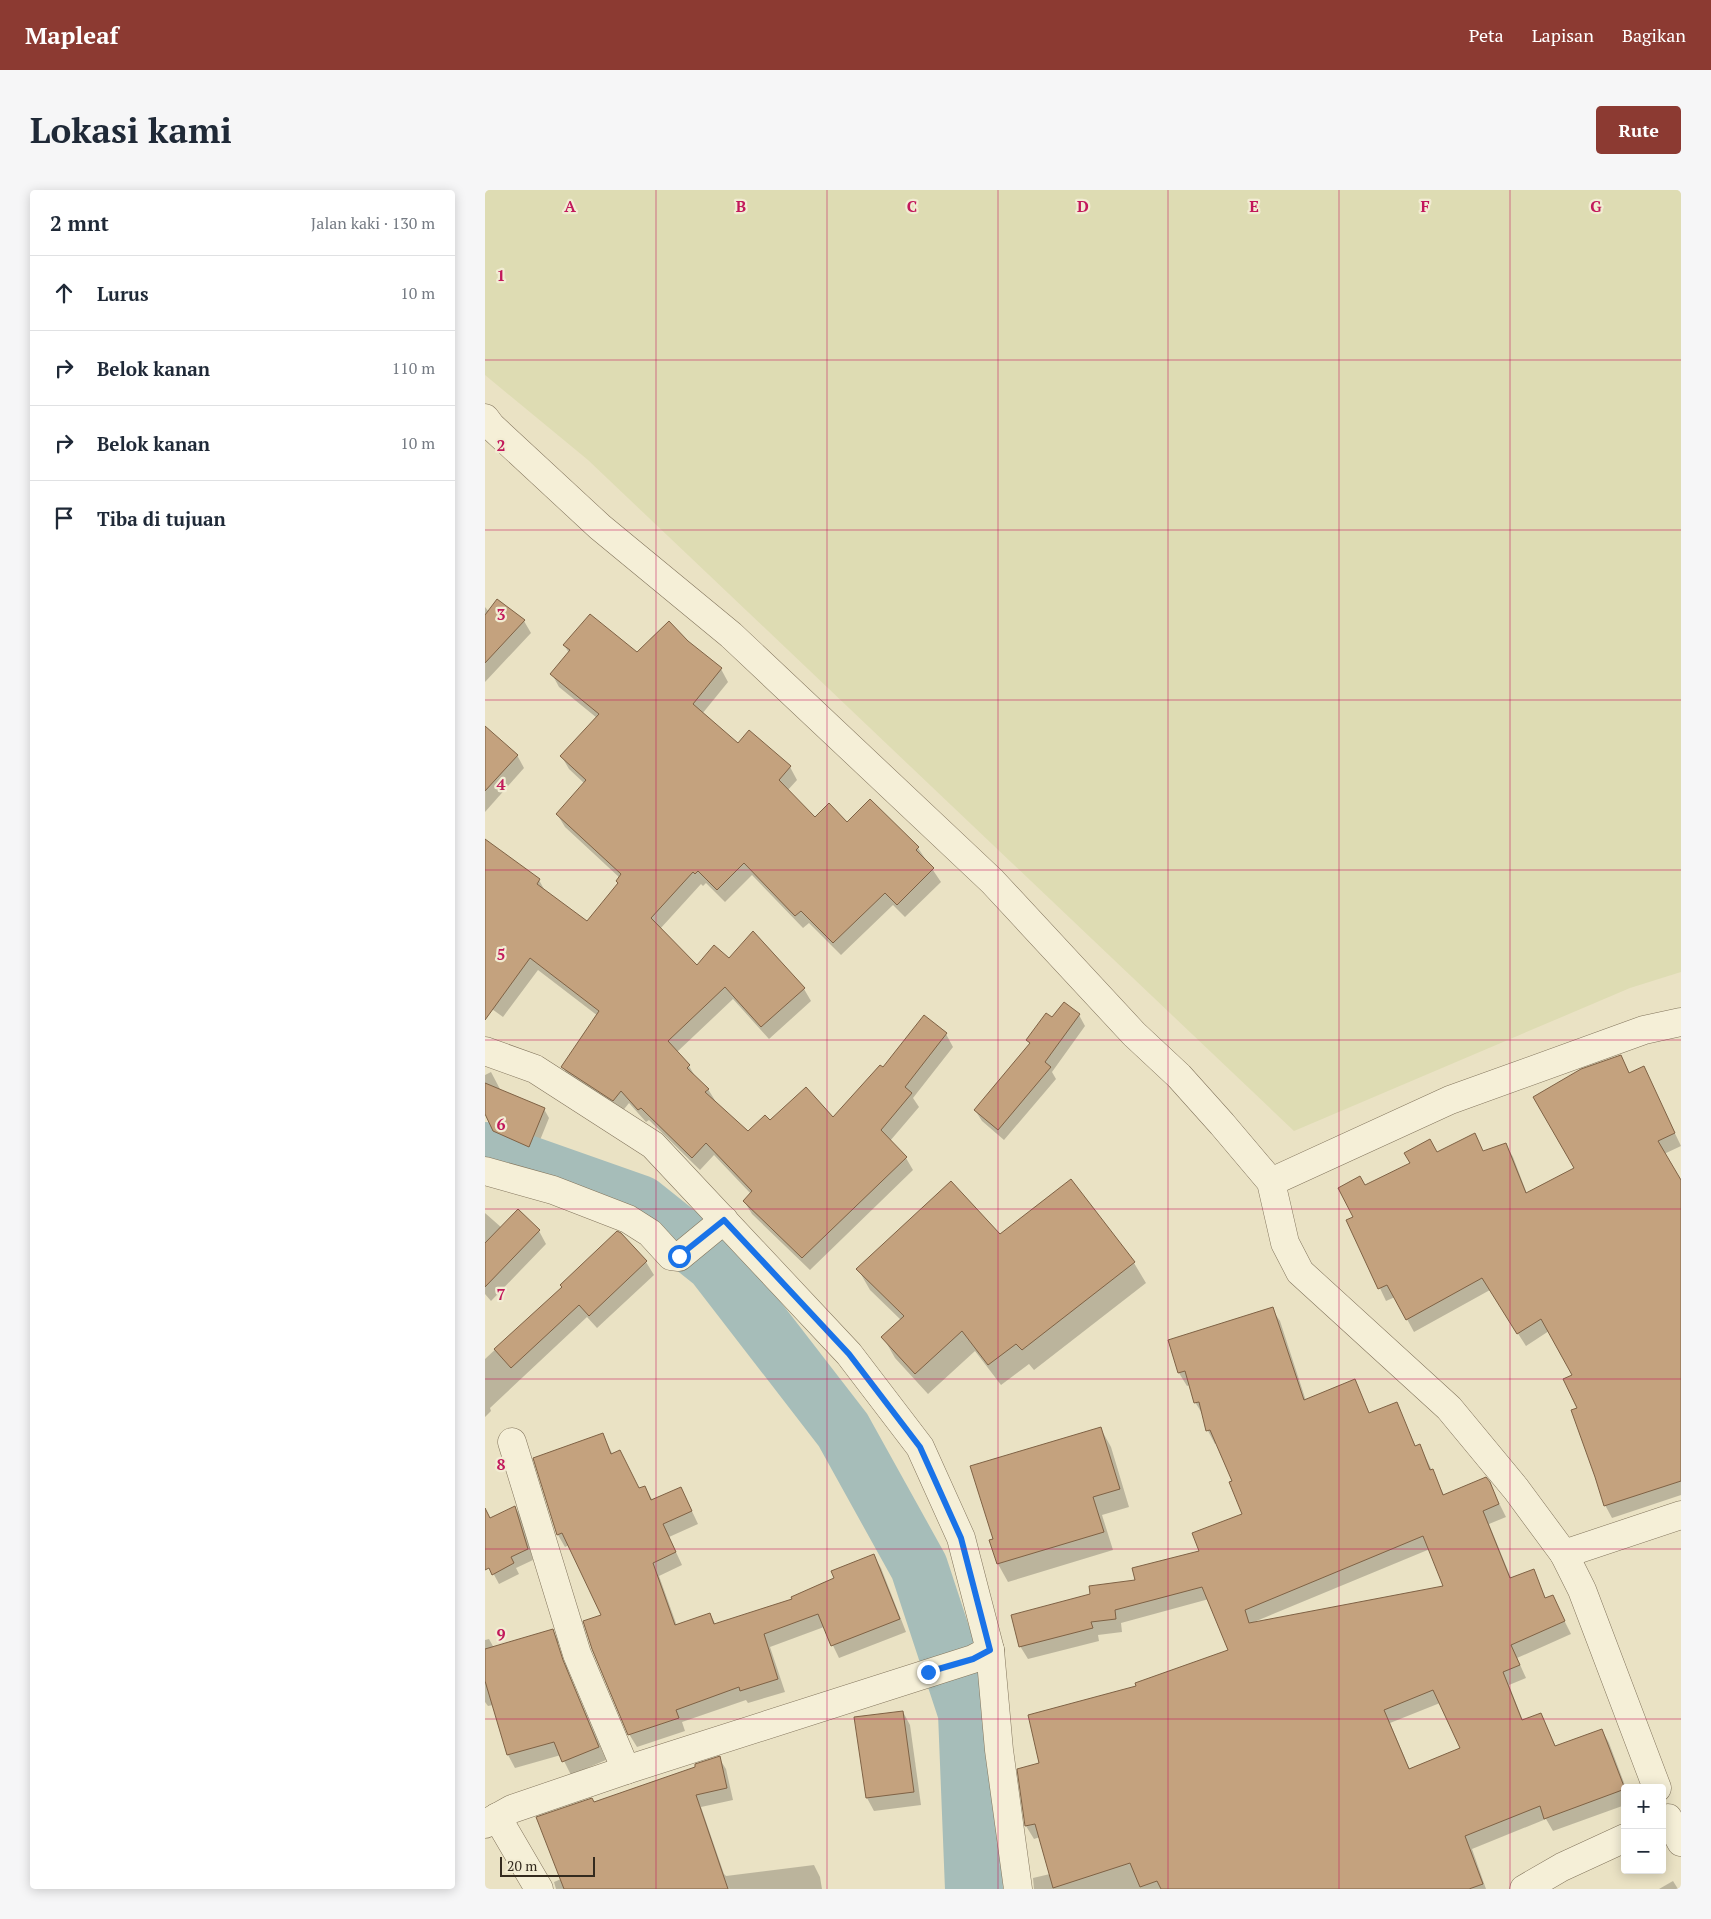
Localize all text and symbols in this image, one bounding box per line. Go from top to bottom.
text: Mapleaf [25,19,118,51]
text: Peta [1469,23,1504,47]
text: Lapisan [1532,23,1594,47]
text: Bagikan [1622,23,1686,47]
button: Rute [1596,106,1681,154]
text: Lokasi kami [30,107,232,153]
text: A [564,195,576,217]
text: B [736,195,746,217]
text: C [907,195,917,217]
text: D [1077,195,1089,217]
text: E [1249,195,1259,217]
text: F [1420,195,1430,217]
text: G [1590,195,1602,217]
text: 2 mnt [50,209,109,237]
text: Jalan kaki · 130 m [311,212,435,234]
text: 1 [496,264,506,286]
icon: ahead [50,279,78,307]
text: Lurus [97,281,149,306]
text: 10 m [400,282,435,304]
icon: right [50,354,78,382]
text: Belok kanan [97,356,210,381]
text: 110 m [392,357,435,379]
icon: right [50,429,78,457]
text: Belok kanan [97,431,210,456]
text: 10 m [400,432,435,454]
text: 2 [496,434,506,456]
icon: arrive [50,504,78,532]
text: Tiba di tujuan [97,506,226,531]
text: 3 [496,603,506,625]
text: 4 [496,773,506,795]
text: 5 [496,943,506,965]
text: 6 [496,1113,506,1135]
route start [668,1245,691,1268]
text: 7 [496,1283,506,1305]
text: 8 [496,1453,506,1475]
text: 9 [496,1623,506,1645]
route end [917,1661,940,1684]
map controls [1621,1784,1666,1874]
button: + [1621,1784,1666,1829]
button: − [1621,1829,1666,1874]
scale bar [500,1854,595,1877]
text: 20 m [507,1856,537,1875]

